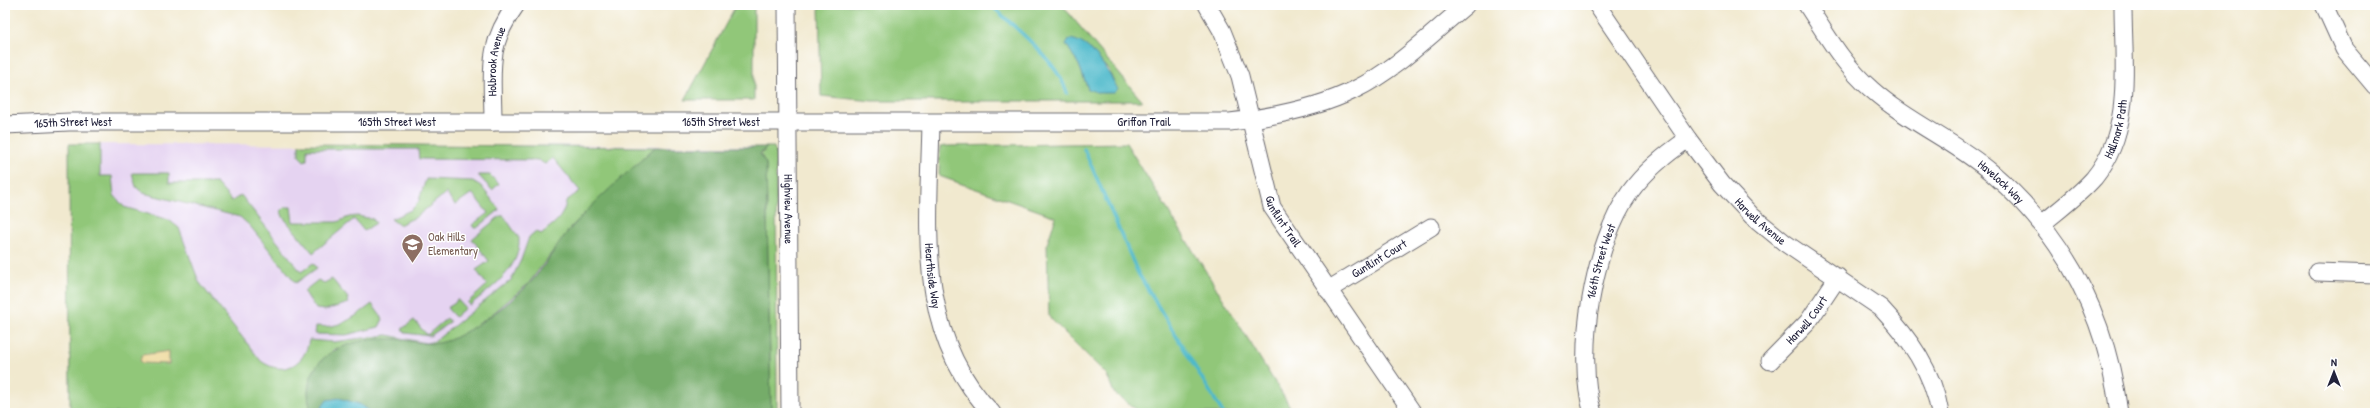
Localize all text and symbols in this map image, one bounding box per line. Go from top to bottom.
street label: Holbrook Avenue [483,23,510,97]
street label: Hallmark Path [2099,99,2131,161]
street label: 165th Street West [34,113,113,132]
street label: 165th Street West [358,113,437,130]
street label: 165th Street West [682,113,761,130]
street label: Griffon Trail [1117,113,1171,130]
street label: Havelock Way [1974,156,2028,207]
street label: Highview Avenue [780,174,798,244]
street label: Gunflint Trail [1262,194,1306,251]
street label: Harwell Avenue [1731,194,1790,249]
street label: 166th Street West [1582,220,1620,300]
place label: Oak Hills Elementary [428,228,478,259]
school or university icon: Oak Hills Elementary [400,231,426,264]
street label: Gunflint Court [1348,234,1411,282]
street label: Hearthside Way [921,243,946,310]
street label: Harwell Court [1782,292,1832,348]
north arrow [2314,352,2354,392]
text: N [2331,355,2337,369]

